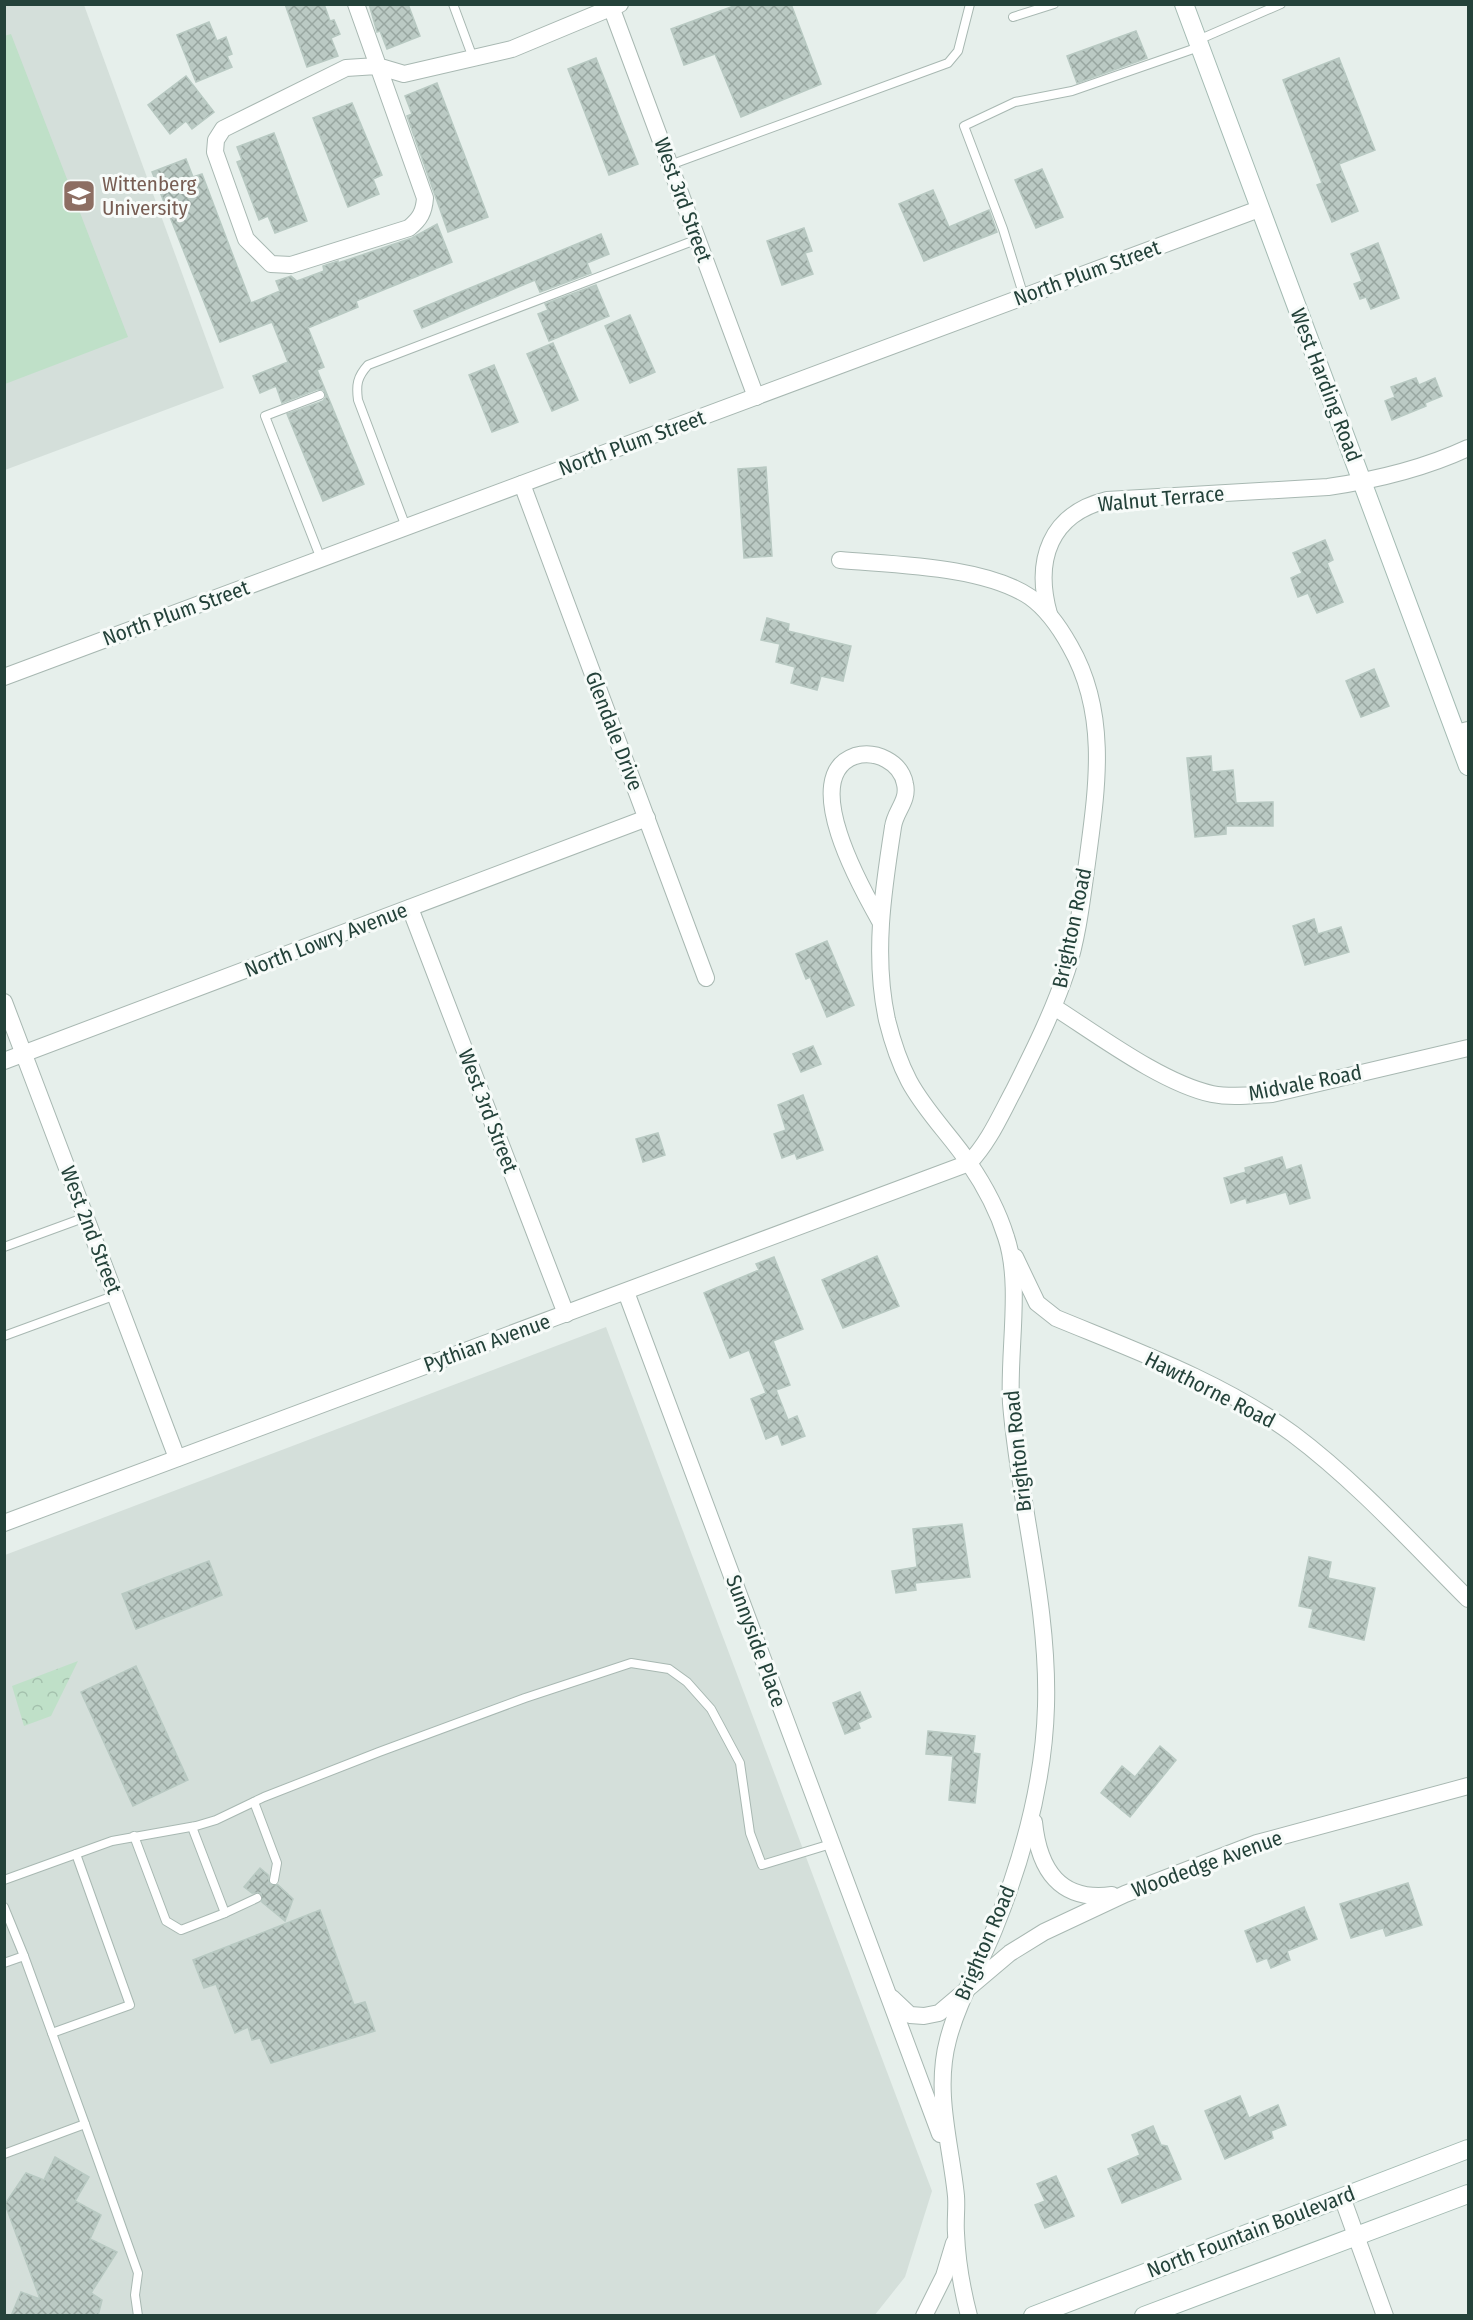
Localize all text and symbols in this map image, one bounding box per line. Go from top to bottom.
street label: West 3rd Street [648,134,718,266]
place label: Wittenberg University [102,171,196,221]
school or university icon: Wittenberg University [61,178,97,214]
street label: North Plum Street [1010,234,1164,312]
street label: West Harding Road [1285,305,1367,465]
street label: North Plum Street [555,404,709,482]
street label: Walnut Terrace [1097,481,1225,517]
street label: North Plum Street [99,574,253,652]
street label: Glendale Drive [579,668,649,794]
street label: Brighton Road [1047,866,1097,990]
street label: North Lowry Avenue [241,897,411,983]
street label: West 3rd Street [452,1045,524,1177]
street label: Midvale Road [1246,1059,1364,1107]
street label: West 2nd Street [55,1162,127,1298]
street label: Pythian Avenue [420,1308,554,1378]
street label: Hawthorne Road [1140,1346,1280,1434]
street label: Brighton Road [999,1389,1037,1513]
street label: Sunnyside Place [720,1571,792,1711]
street label: Woodedge Avenue [1128,1825,1286,1903]
street label: Brighton Road [949,1882,1021,2004]
street label: North Fountain Boulevard [1143,2180,1359,2284]

